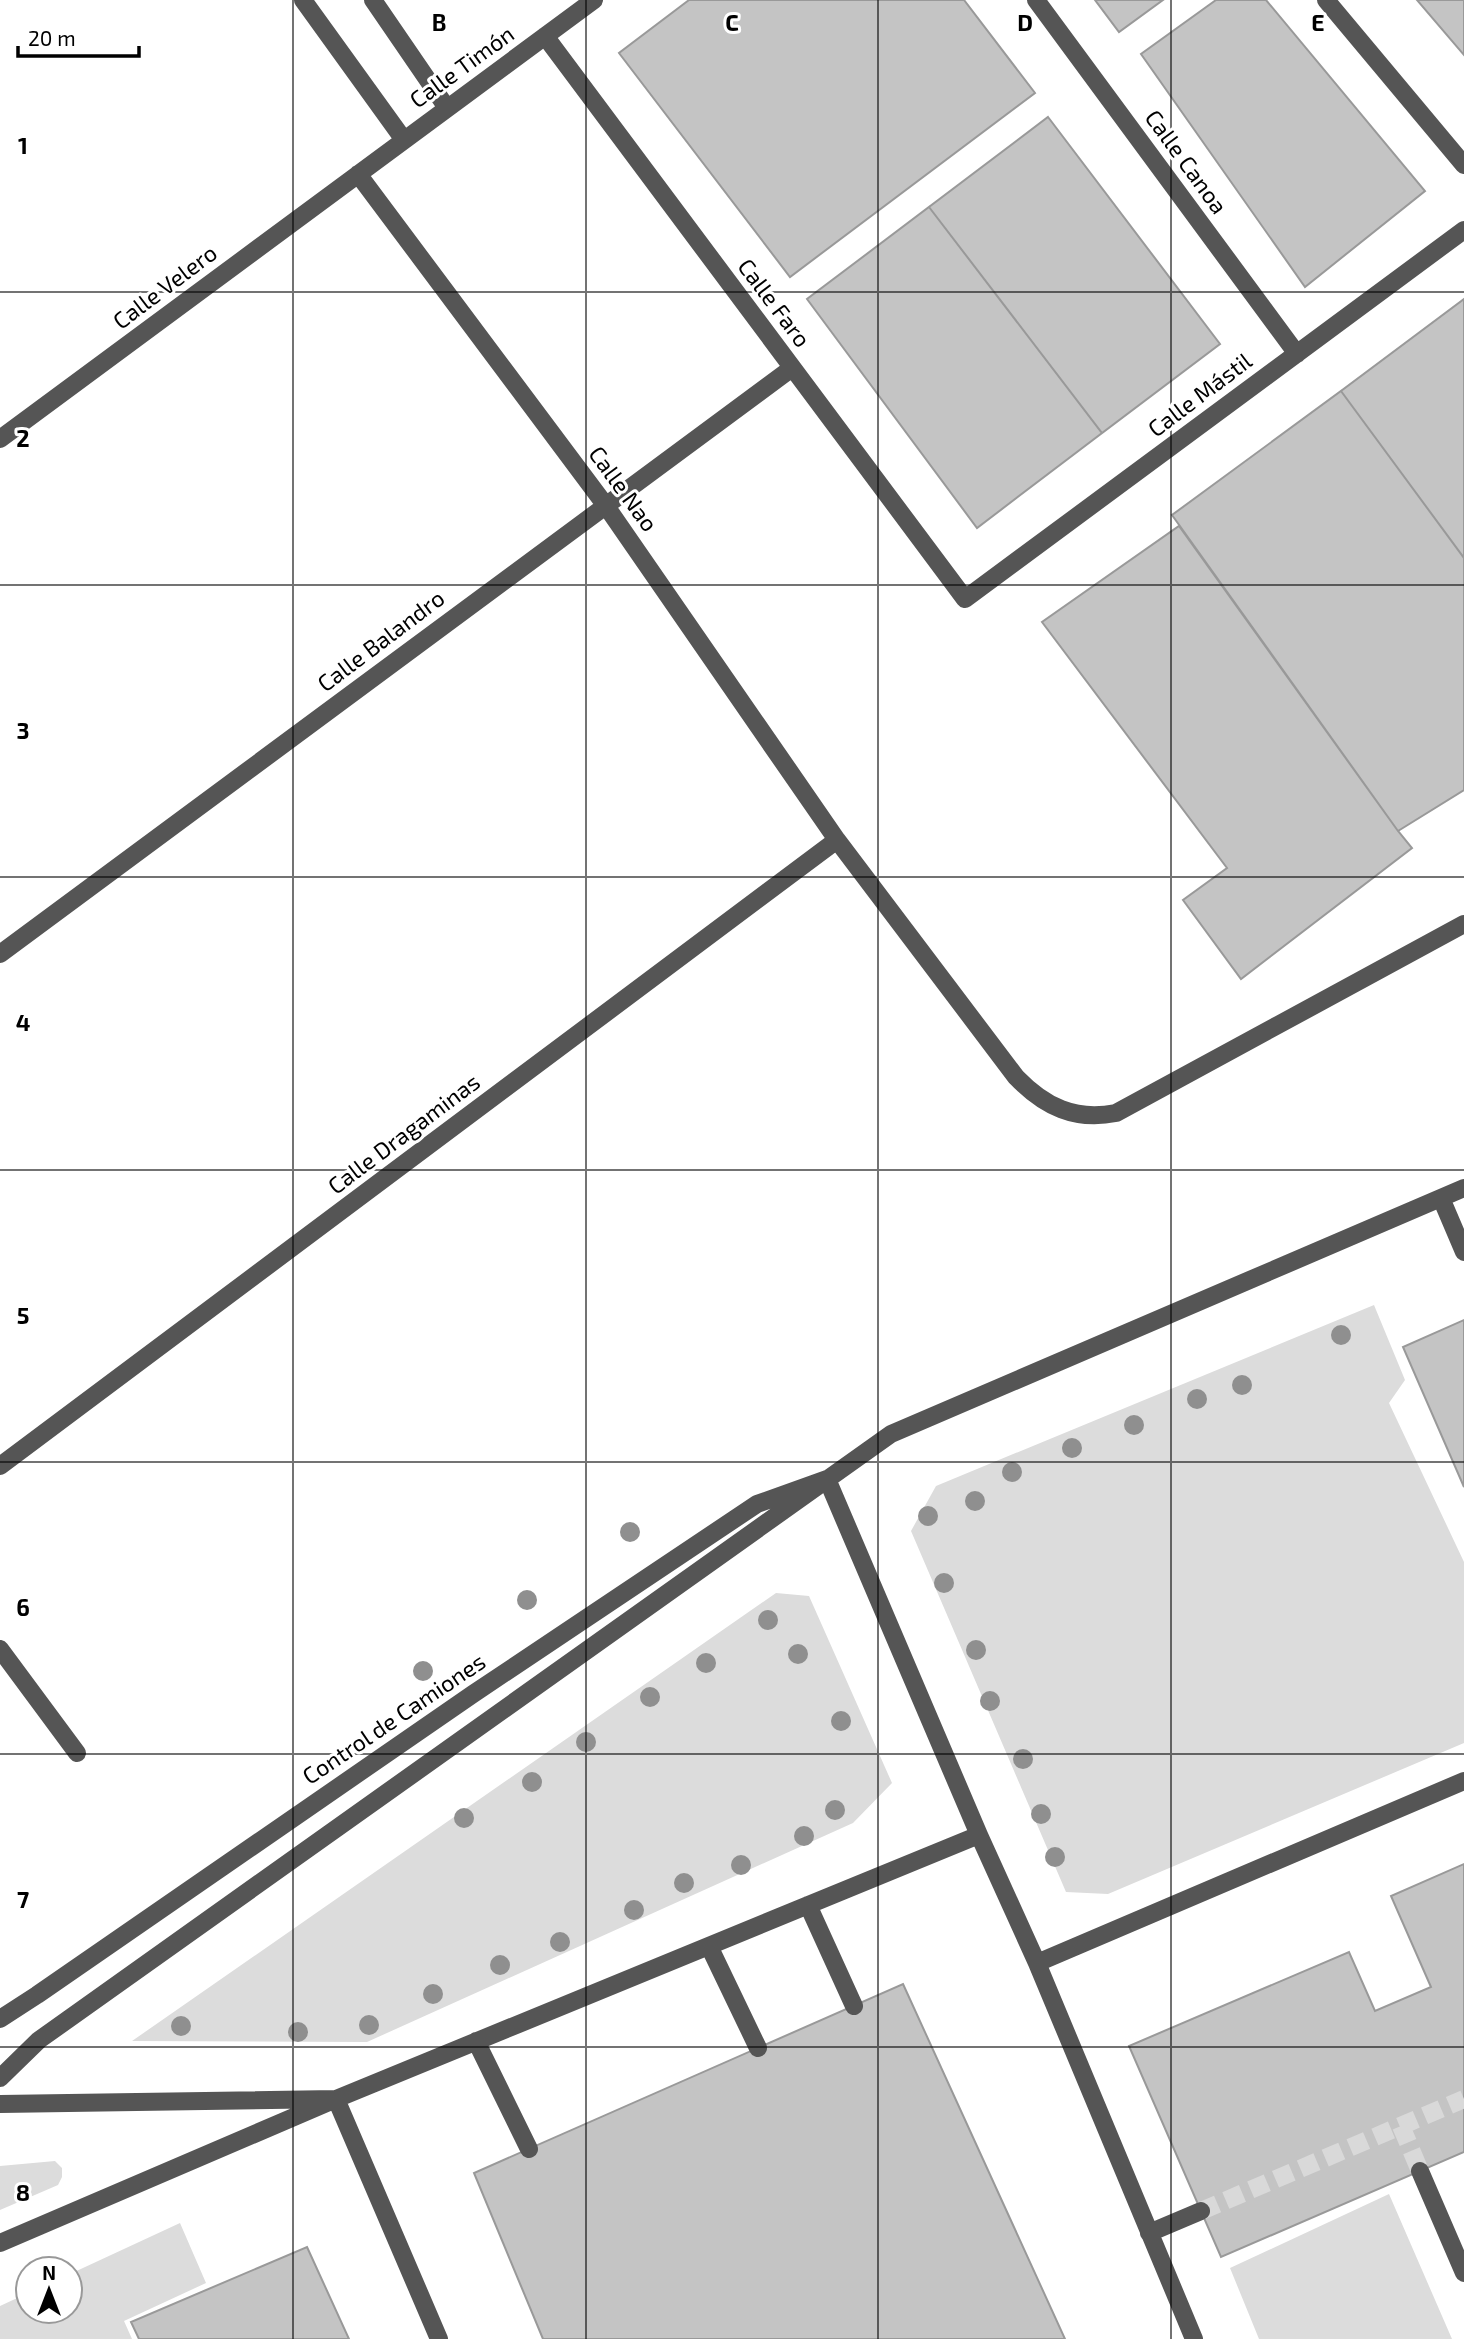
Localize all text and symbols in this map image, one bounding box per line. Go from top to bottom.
text: B [432,8,446,36]
text: C [725,8,739,36]
text: D [1017,8,1033,36]
text: E [1311,8,1325,36]
scale bar [18,14,138,58]
street label: Calle Timón [404,19,519,113]
text: 20 m [28,25,76,50]
street label: Calle Canoa [1140,104,1234,219]
text: 1 [18,131,28,159]
street label: Calle Velero [107,238,222,334]
street label: Calle Faro [733,253,817,352]
street label: Calle Mástil [1142,346,1257,442]
text: 2 [16,424,30,452]
street label: Calle Nao [583,440,664,537]
street label: Calle Balandro [311,583,449,697]
text: 3 [16,716,30,744]
text: 4 [16,1008,30,1036]
street label: Calle Dragaminas [322,1067,485,1199]
text: 5 [17,1301,29,1329]
text: 6 [16,1593,30,1621]
street label: Control de Camiones [297,1647,490,1790]
text: 7 [17,1885,29,1913]
text: 8 [16,2178,30,2206]
north arrow [14,2255,84,2325]
text: N [42,2261,56,2284]

